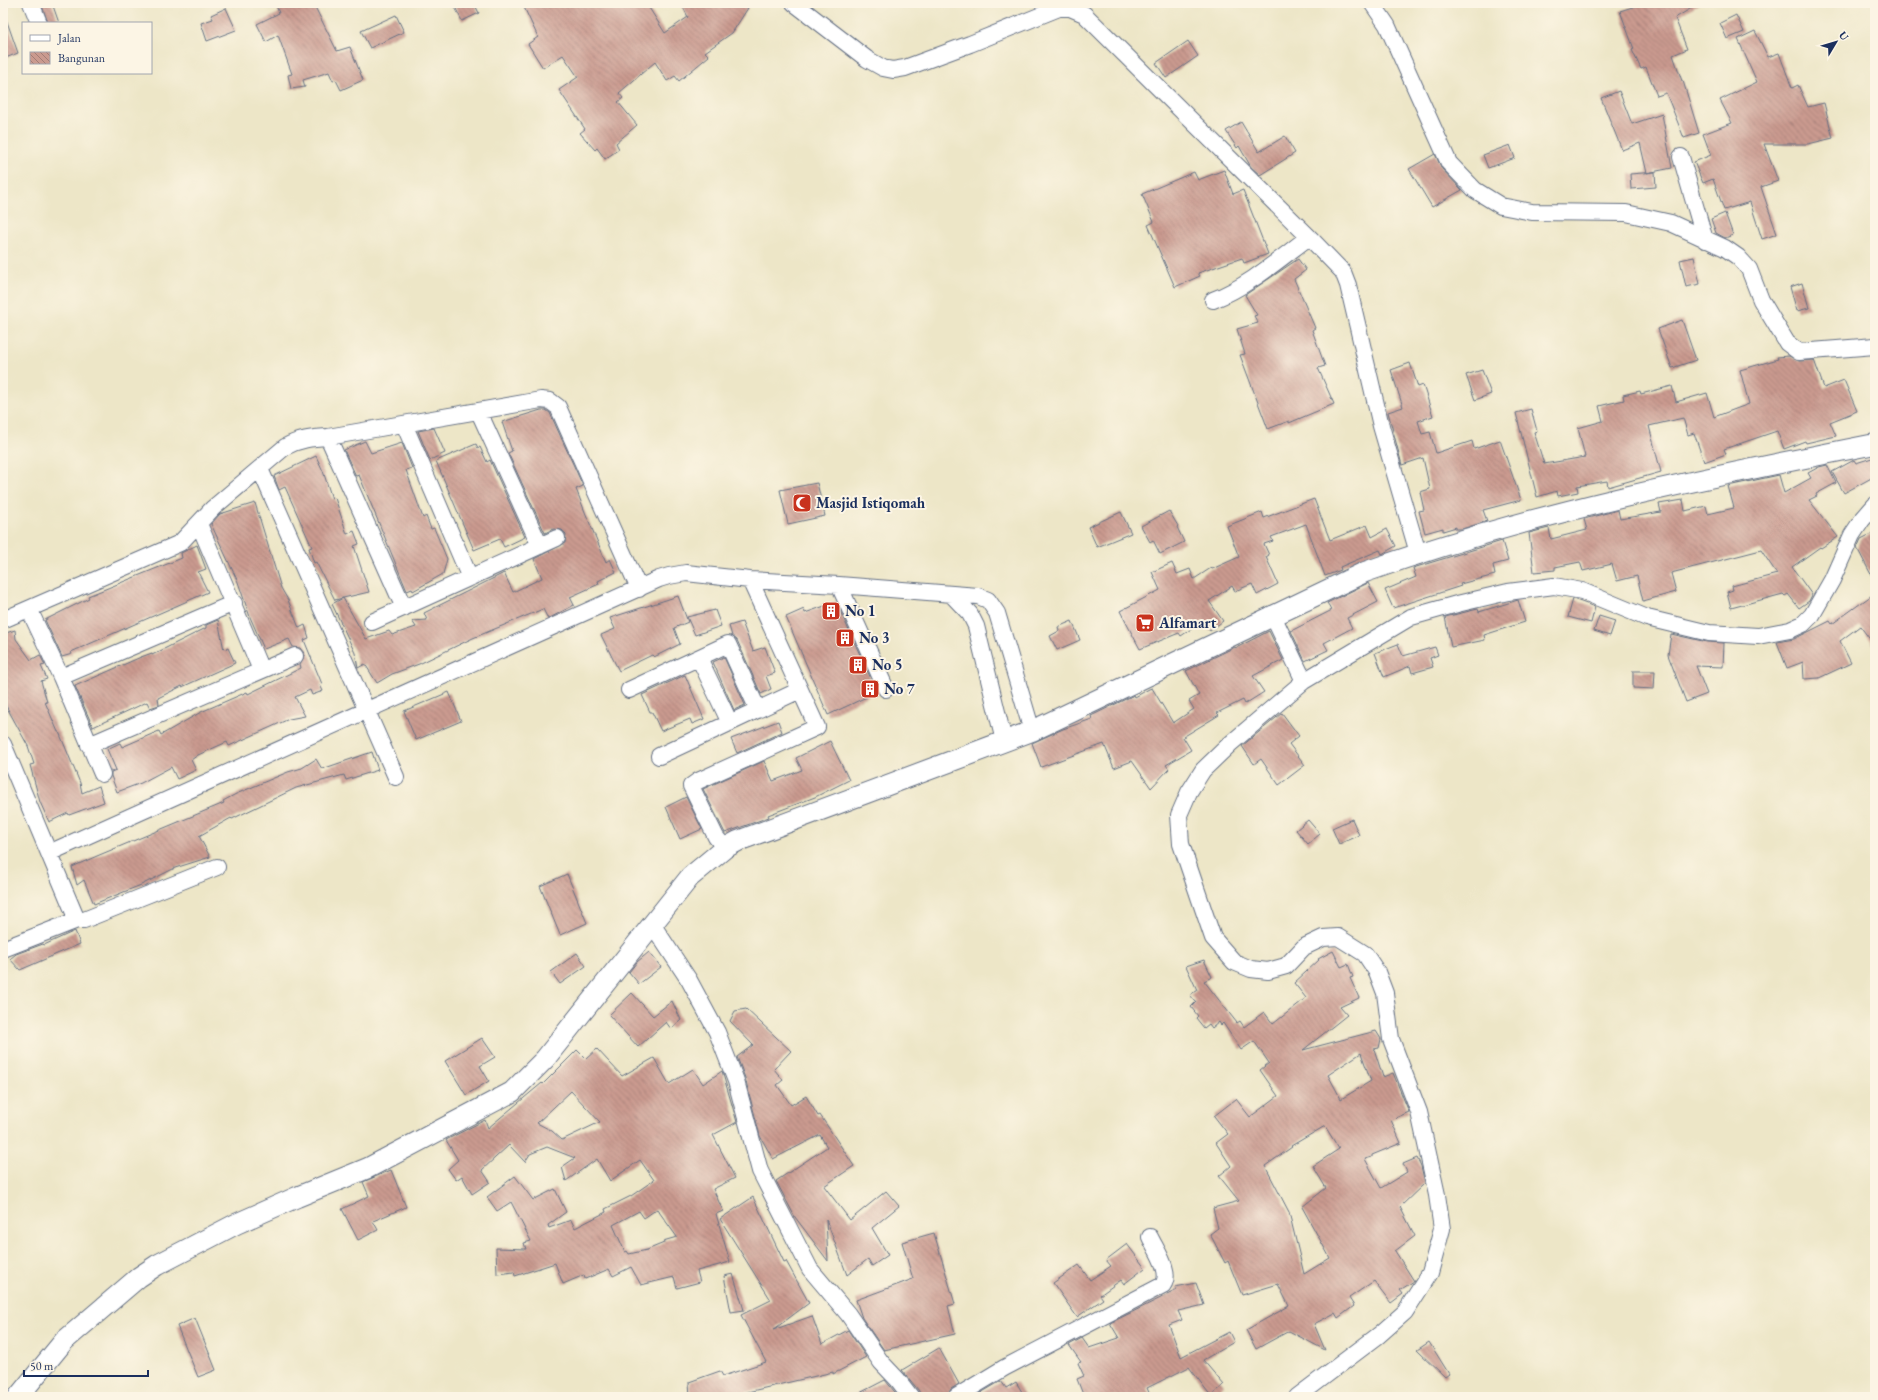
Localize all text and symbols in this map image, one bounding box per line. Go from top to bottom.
legend [22,22,152,74]
north arrow [1816,22,1856,62]
text: U [1836,28,1852,44]
text: Jalan [57,30,82,46]
text: Bangunan [58,50,106,66]
mosque icon: Masjid Istiqomah [791,492,813,514]
place label: Masjid Istiqomah [816,493,926,512]
building icon: No 1 [820,600,842,622]
place label: No 1 [845,601,876,620]
supermarket icon: Alfamart [1134,612,1156,634]
place label: Alfamart [1158,613,1217,632]
building icon: No 3 [834,627,856,649]
place label: No 3 [859,628,890,647]
building icon: No 5 [847,654,869,676]
place label: No 5 [872,655,903,674]
building icon: No 7 [859,678,881,700]
place label: No 7 [884,679,915,698]
scale bar [24,1352,148,1378]
text: 50 m [30,1358,54,1374]

